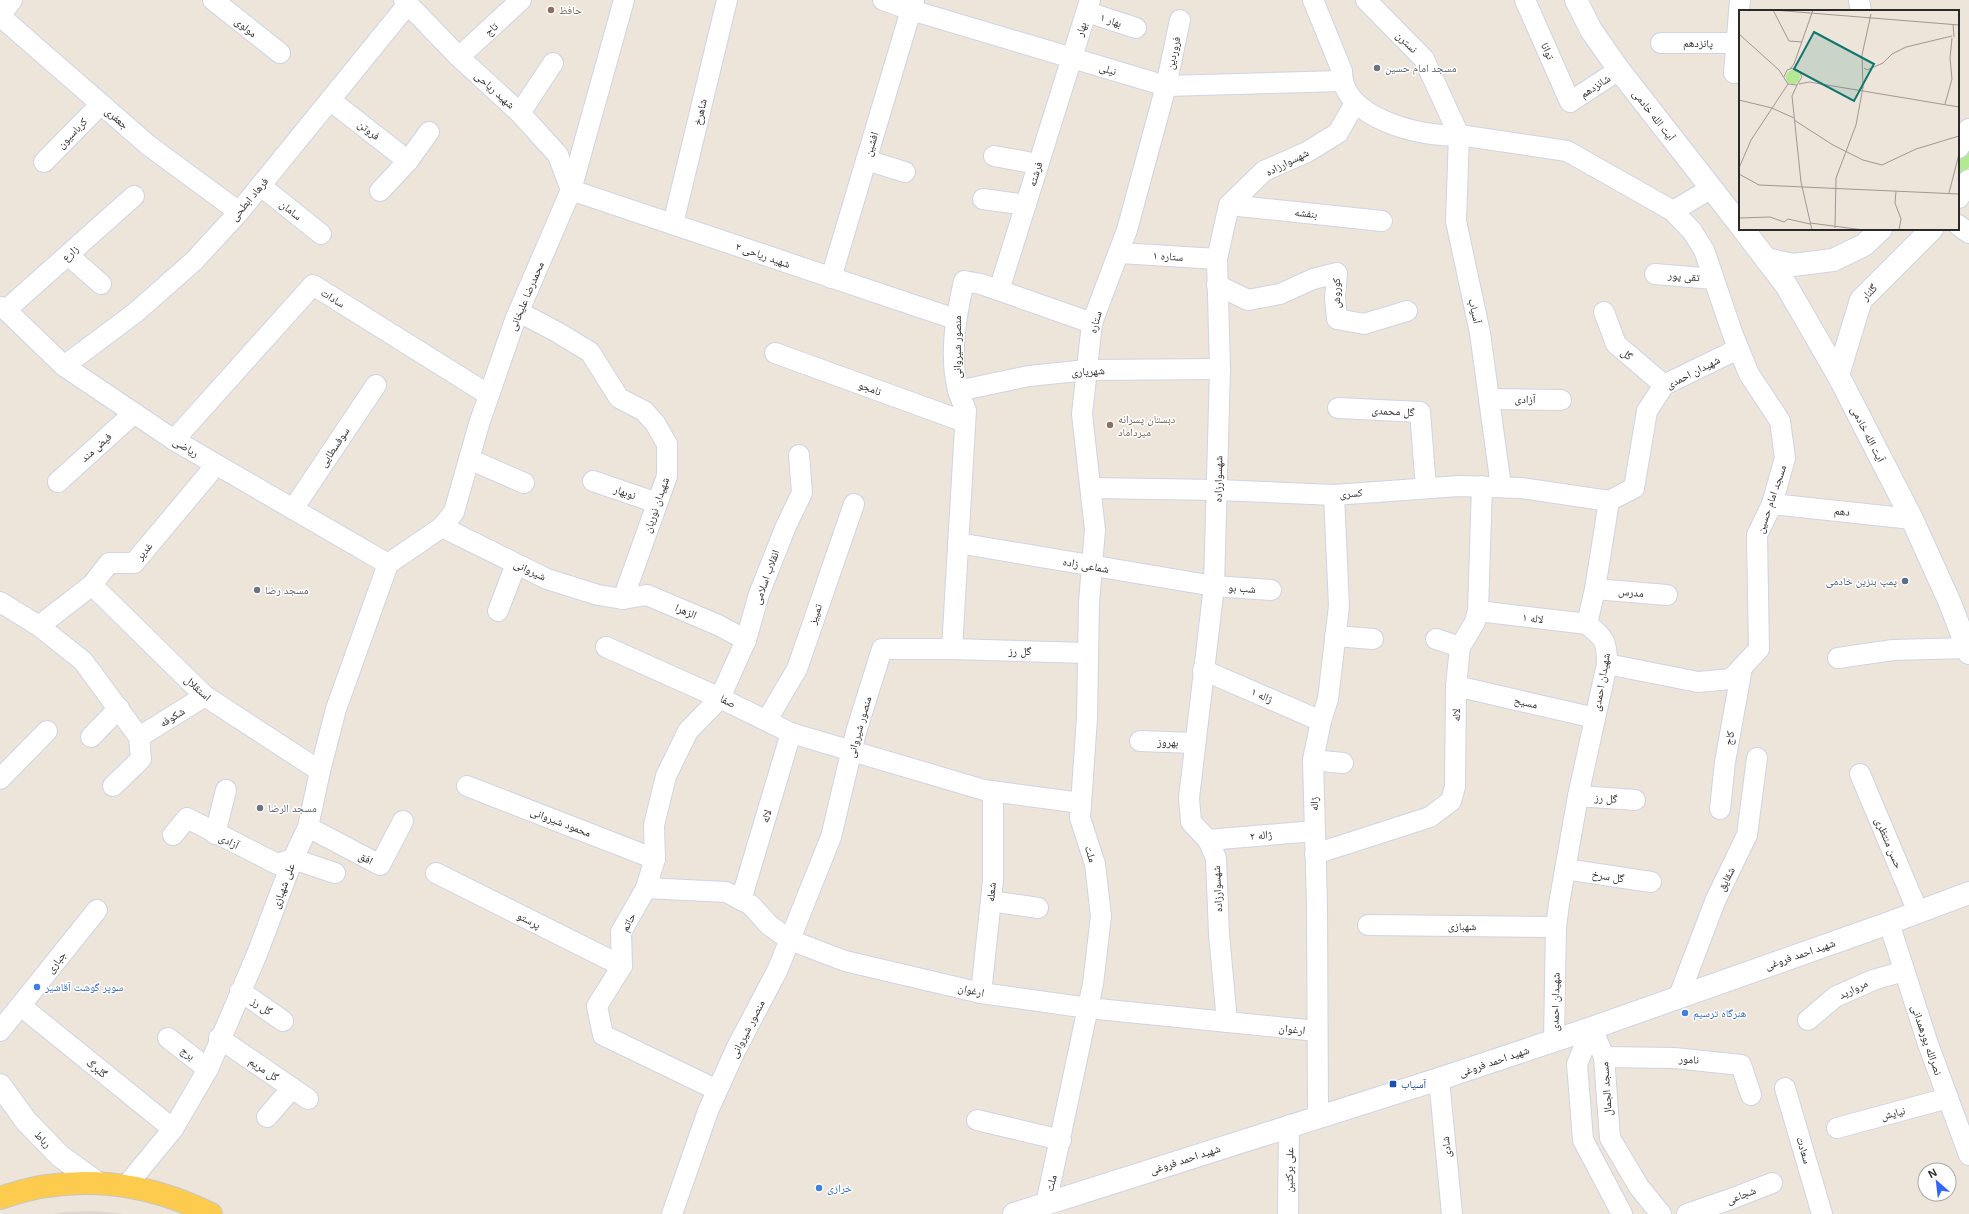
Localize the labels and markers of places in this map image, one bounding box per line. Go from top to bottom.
place label: حافظ [559,4,582,16]
marker: حافظ [546,5,556,15]
place label: مسجد امام حسین [1385,62,1456,75]
marker: مسجد امام حسین [1372,63,1382,73]
place label: دبستان پسرانه میرداماد [1118,413,1176,438]
marker: دبستان پسرانه میرداماد [1105,420,1115,430]
place label: پمپ بنزین خادمی [1826,575,1897,588]
marker: پمپ بنزین خادمی [1900,576,1910,586]
place label: مسجد رضا [265,584,309,596]
marker: مسجد رضا [252,585,262,595]
place label: مسجد الرضا [268,802,317,814]
marker: مسجد الرضا [255,803,265,813]
place label: سوپر گوشت آقاشیر [44,981,123,994]
marker: سوپر گوشت آقاشیر [32,982,42,992]
place label: هنرگاه ترسیم [1693,1007,1747,1021]
marker: هنرگاه ترسیم [1680,1008,1690,1018]
place label: آسیاب [1401,1078,1426,1090]
marker: آسیاب [1388,1079,1398,1089]
place label: خرازی [827,1182,852,1195]
marker: خرازی [814,1183,824,1193]

